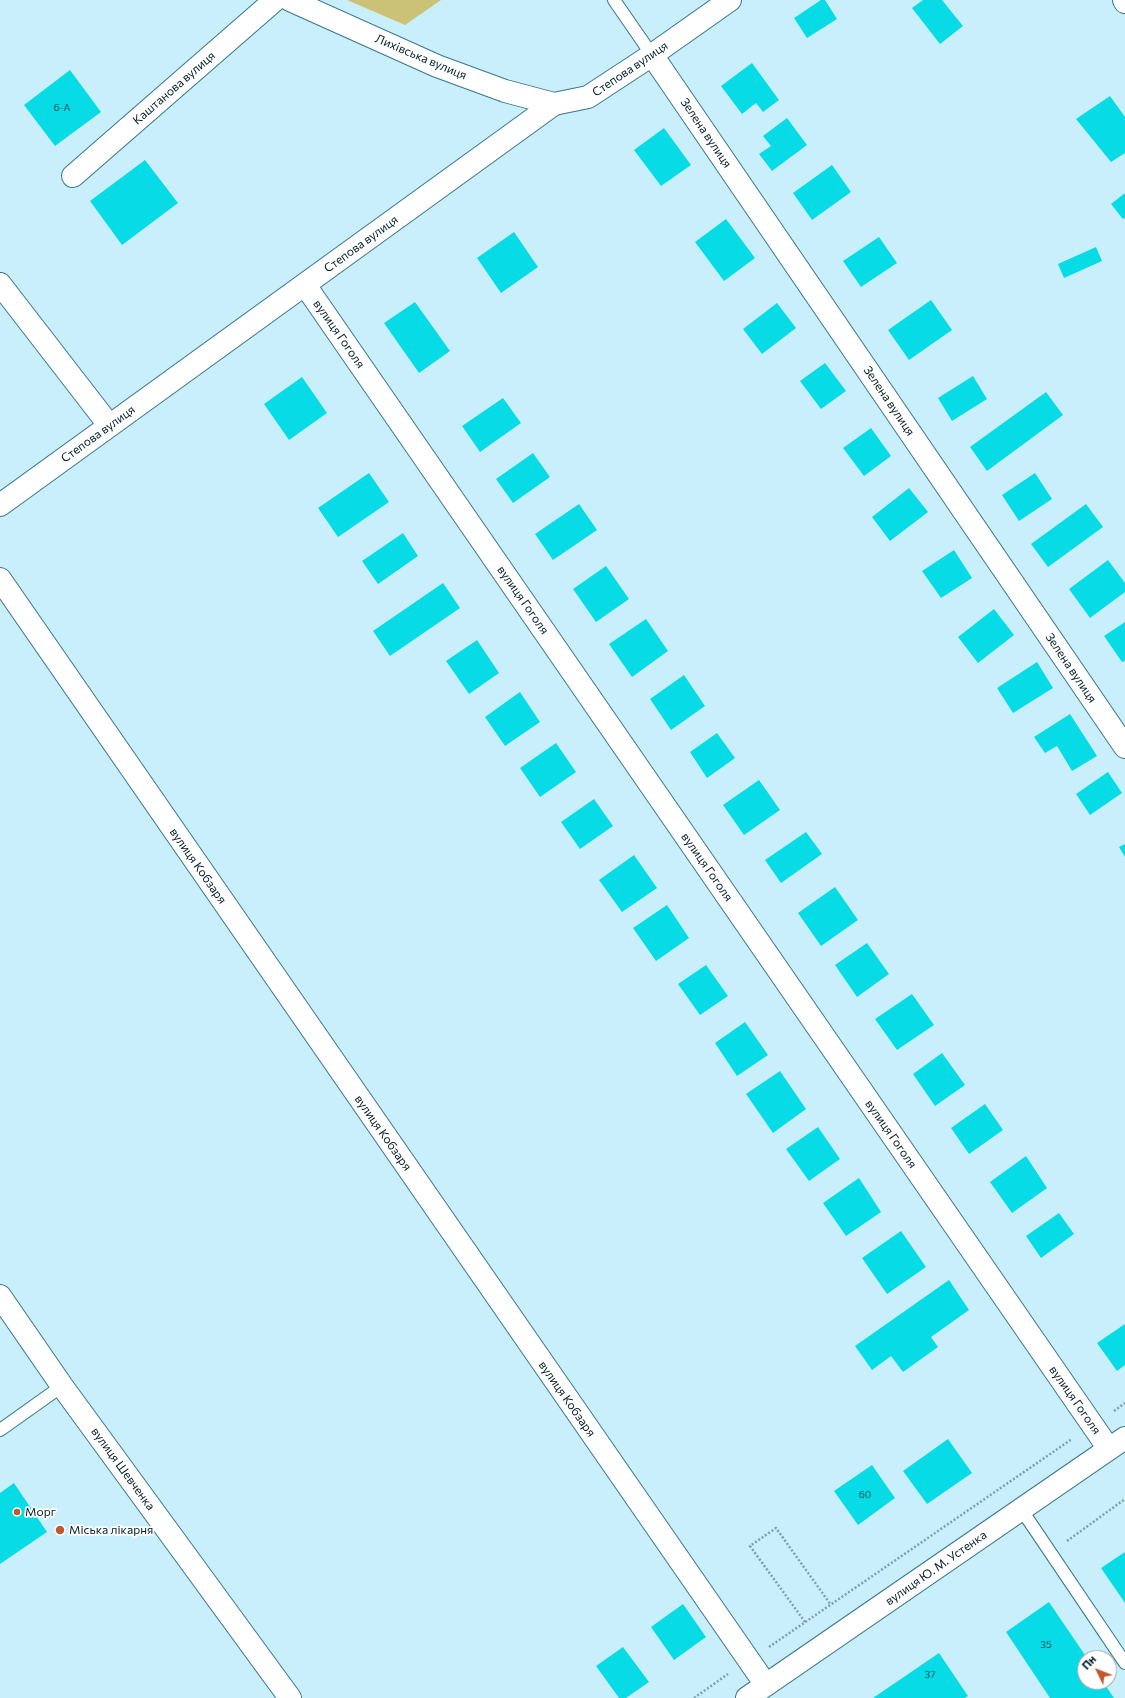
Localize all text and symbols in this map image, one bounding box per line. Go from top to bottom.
street label: Лихівська вулиця [373,31,469,83]
street label: Степова вулиця [589,38,671,100]
street label: Каштанова вулиця [130,48,218,128]
street label: Зелена вулиця [677,95,735,171]
house number: 6-А [54,102,70,114]
street label: Степова вулиця [321,212,401,276]
street label: вулиця Гоголя [310,297,368,371]
street label: Зелена вулиця [860,363,918,439]
street label: Степова вулиця [58,402,138,466]
street label: вулиця Гоголя [494,563,552,637]
street label: Зелена вулиця [1042,630,1100,706]
street label: вулиця Кобзаря [167,825,229,907]
street label: вулиця Гоголя [678,830,736,904]
street label: вулиця Кобзаря [352,1092,414,1174]
street label: вулиця Гоголя [862,1097,920,1171]
street label: вулиця Кобзаря [536,1358,598,1440]
street label: вулиця Гоголя [1046,1363,1104,1437]
street label: вулиця Шевченка [88,1425,158,1513]
house number: 60 [859,1489,871,1501]
place label: Морг [25,1505,56,1519]
marker: Морг [12,1507,22,1517]
place label: Міська лікарня [69,1523,153,1537]
marker: Міська лікарня [54,1524,66,1536]
street label: вулиця Ю. М. Устенка [883,1528,989,1608]
house number: 35 [1040,1639,1052,1651]
north arrow [1077,1650,1117,1690]
text: Пн [1079,1652,1098,1672]
house number: 37 [925,1669,935,1681]

